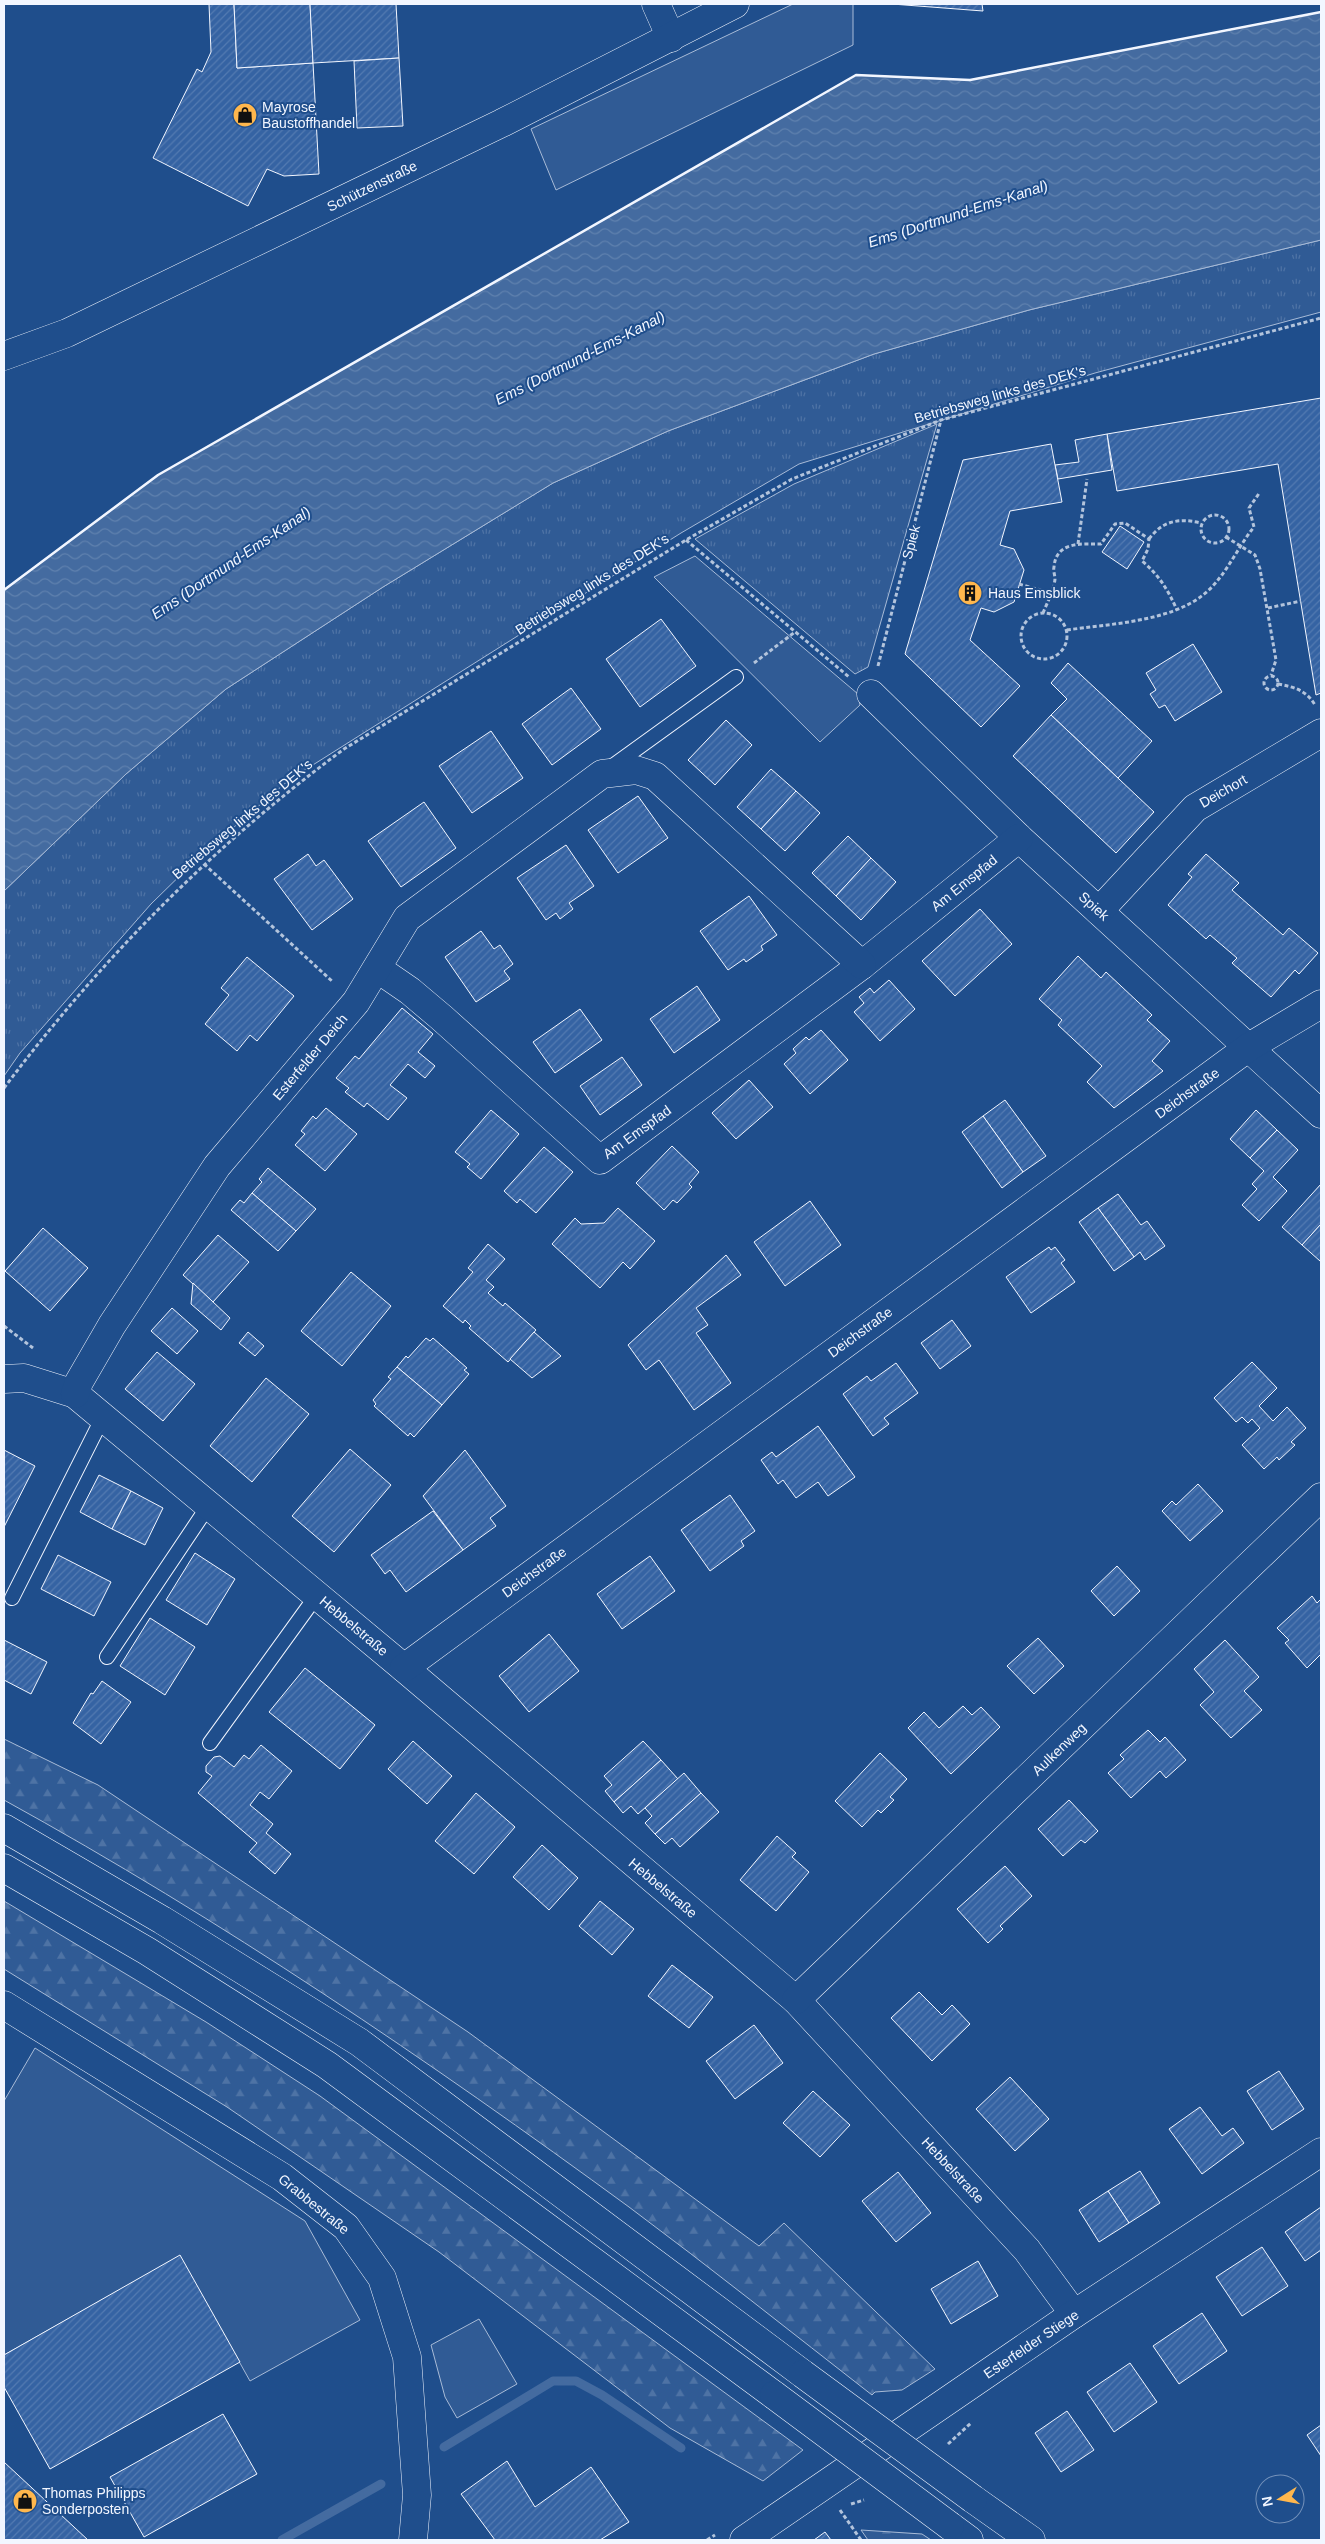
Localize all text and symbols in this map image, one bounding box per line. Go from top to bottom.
place label: Mayrose Baustoffhandel [262,99,355,131]
shop icon: Mayrose Baustoffhandel [232,102,258,128]
street label: Schützenstraße [324,157,420,215]
water label: Ems (Dortmund-Ems-Kanal) [866,176,1050,251]
water label: Ems (Dortmund-Ems-Kanal) [492,307,668,408]
street label: Betriebsweg links des DEK's [912,362,1088,426]
water label: Ems (Dortmund-Ems-Kanal) [148,503,314,622]
street label: Spiek [899,522,924,561]
street label: Betriebsweg links des DEK's [512,530,672,638]
building icon: Haus Emsblick [957,580,983,606]
place label: Haus Emsblick [988,585,1082,601]
street label: Betriebsweg links des DEK's [169,756,315,882]
street label: Deichort [1196,771,1250,811]
street label: Am Emspfad [928,852,1000,914]
street label: Spiek [1076,888,1113,924]
street label: Esterfelder Deich [269,1011,351,1103]
street label: Deichstraße [1152,1064,1222,1122]
street label: Am Emspfad [600,1102,674,1162]
street label: Deichstraße [825,1303,895,1361]
street label: Deichstraße [499,1543,569,1601]
street label: Hebbelstraße [317,1593,391,1659]
street label: Aulkenweg [1029,1719,1089,1779]
street label: Hebbelstraße [626,1855,700,1921]
street label: Hebbelstraße [918,2134,988,2206]
street label: Grabbestraße [275,2171,353,2238]
street label: Esterfelder Stiege [980,2306,1082,2382]
north arrow [1255,2474,1305,2524]
place label: Thomas Philipps Sonderposten [42,2485,146,2517]
shop icon: Thomas Philipps Sonderposten [12,2488,38,2514]
text: N [1258,2495,1276,2508]

